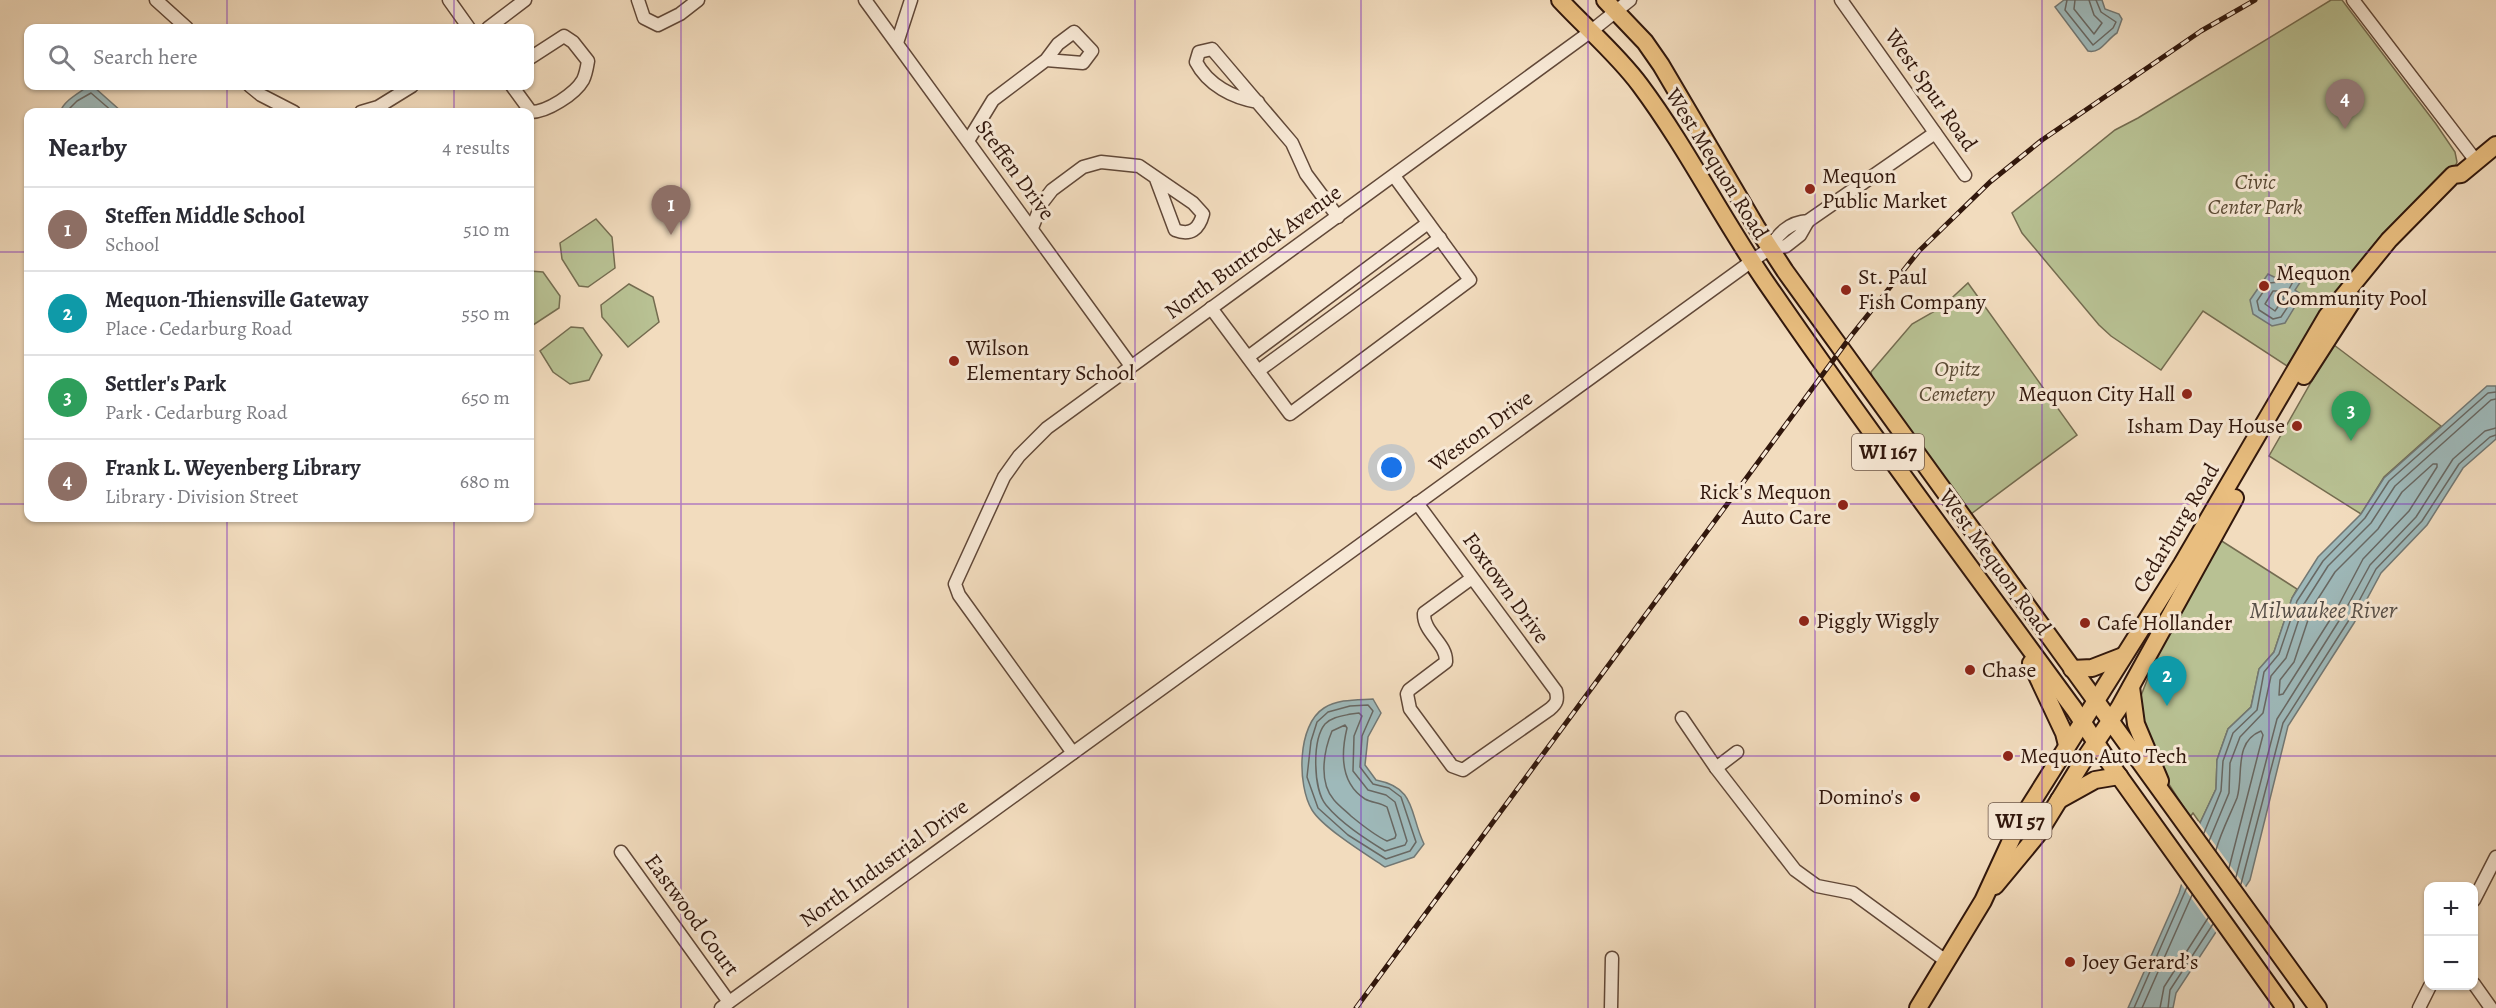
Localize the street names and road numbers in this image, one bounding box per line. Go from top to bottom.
street label: West Spur Road [1877,22,1984,157]
street label: West Mequon Road [1658,82,1776,246]
street label: Steffen Drive [968,113,1062,227]
street label: North Buntrock Avenue [1159,178,1347,326]
street label: Weston Drive [1422,383,1539,479]
road number: WI 167 [1852,434,1924,470]
street label: Cedarburg Road [2125,457,2227,598]
street label: West Mequon Road [1931,482,2058,641]
street label: Foxtown Drive [1456,526,1556,650]
street label: North Industrial Drive [794,792,974,934]
road number: WI 57 [1988,803,2052,839]
street label: Eastwood Court [638,848,746,982]

